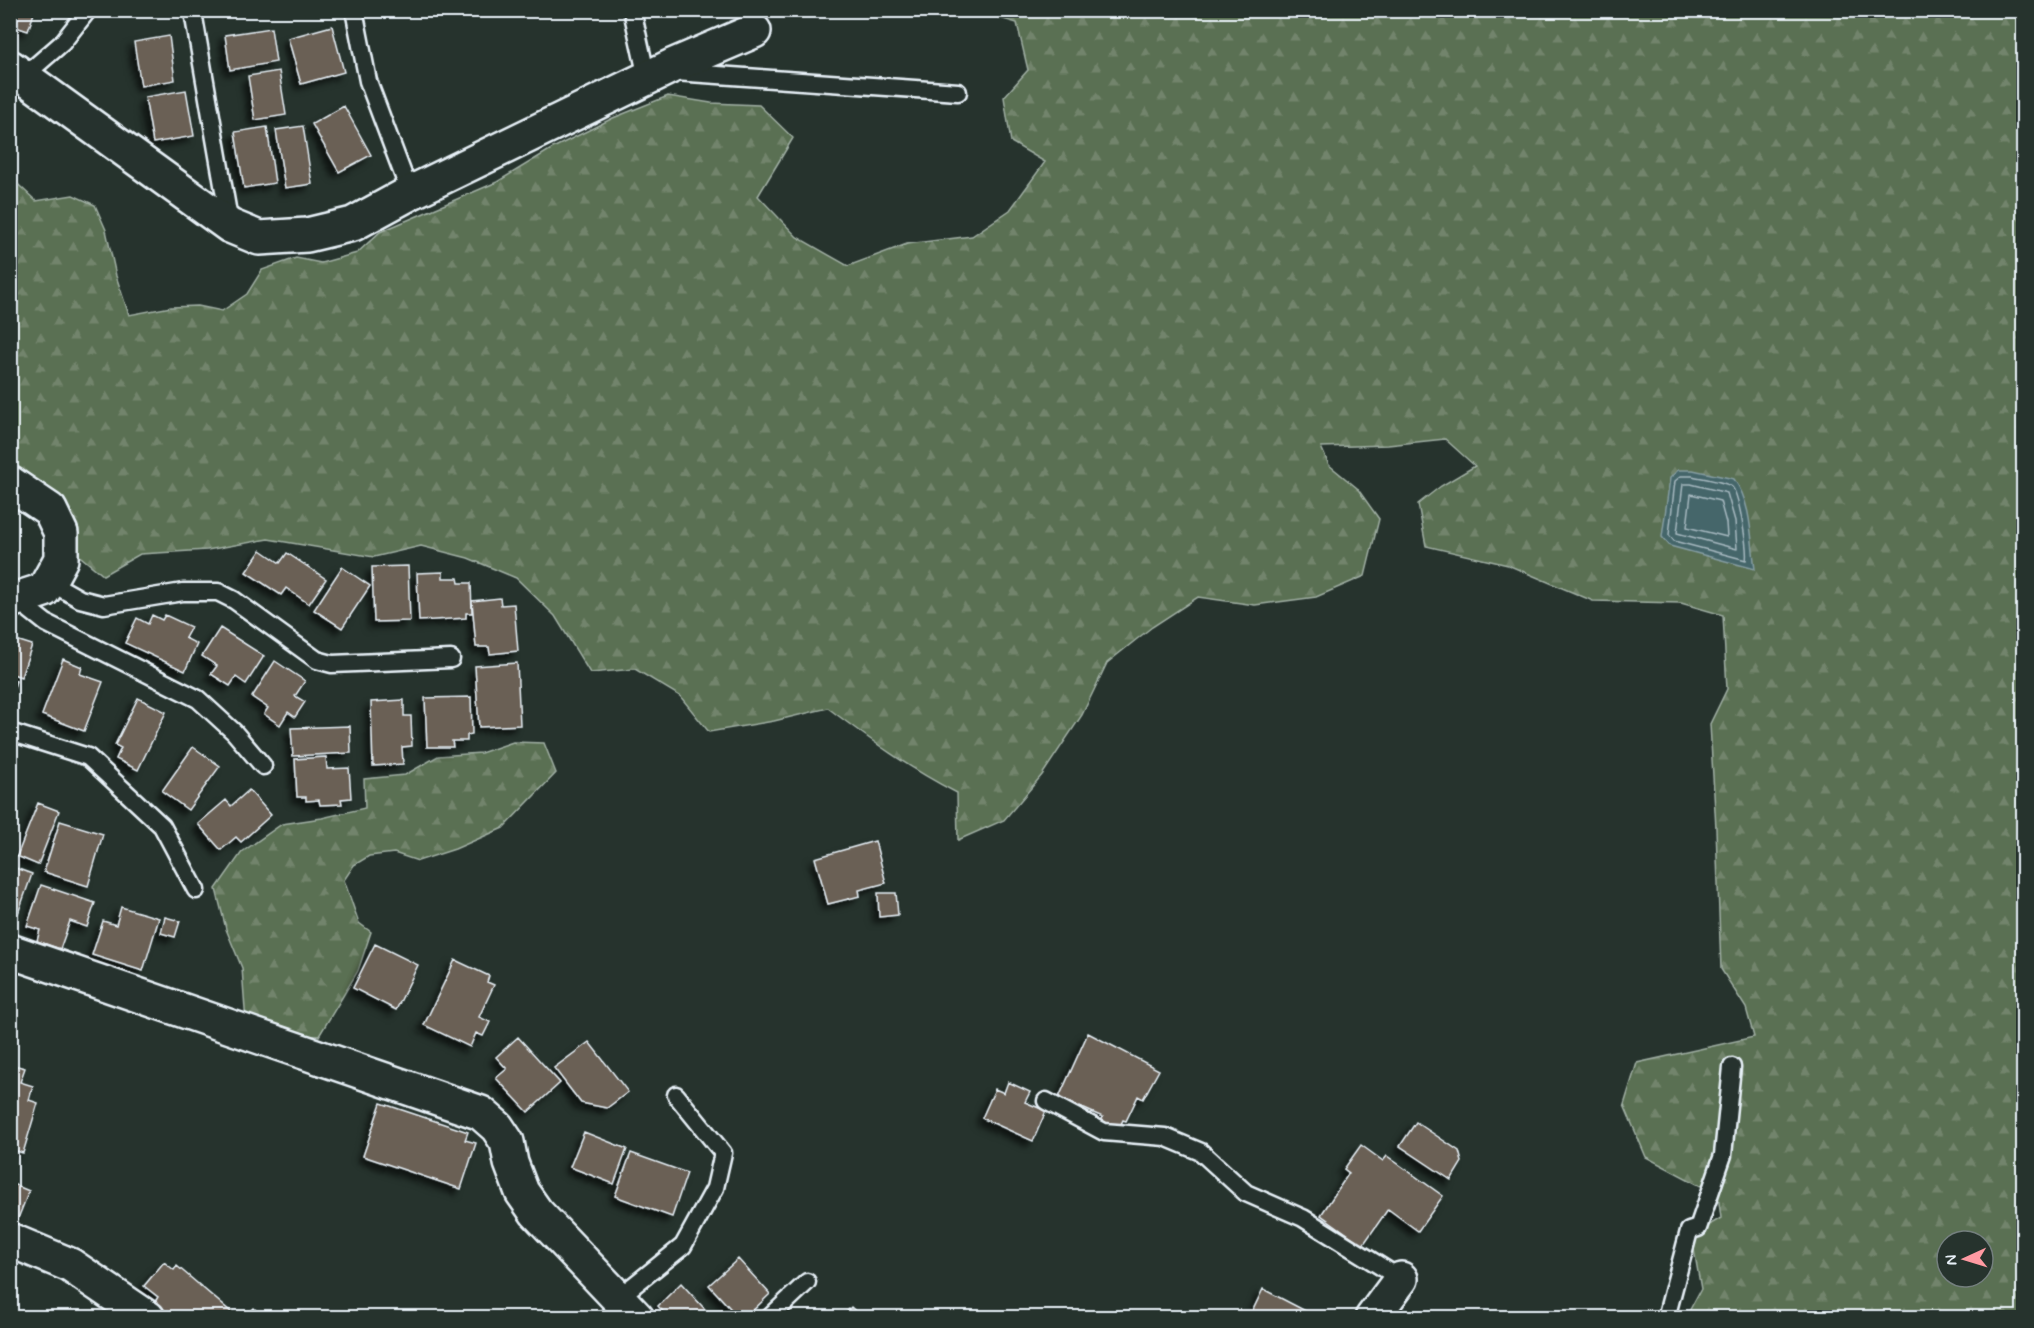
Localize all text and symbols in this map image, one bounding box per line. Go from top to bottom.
north arrow [1935,1229,1995,1289]
text: N [1941,1254,1962,1266]

